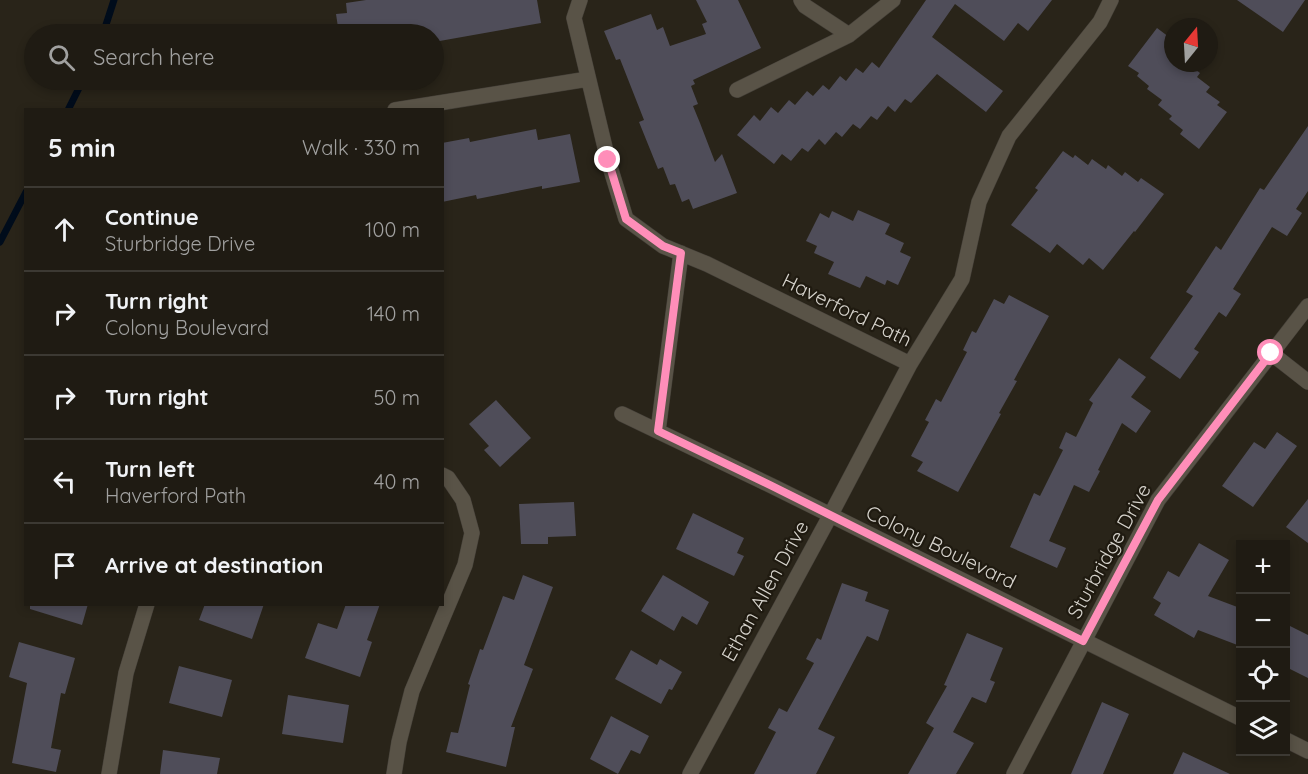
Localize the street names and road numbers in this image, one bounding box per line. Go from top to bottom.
street label: Haverford Path [778,267,916,352]
street label: Sturbridge Drive [1061,479,1156,623]
street label: Colony Boulevard [862,499,1020,594]
street label: Ethan Allen Drive [716,516,814,665]

